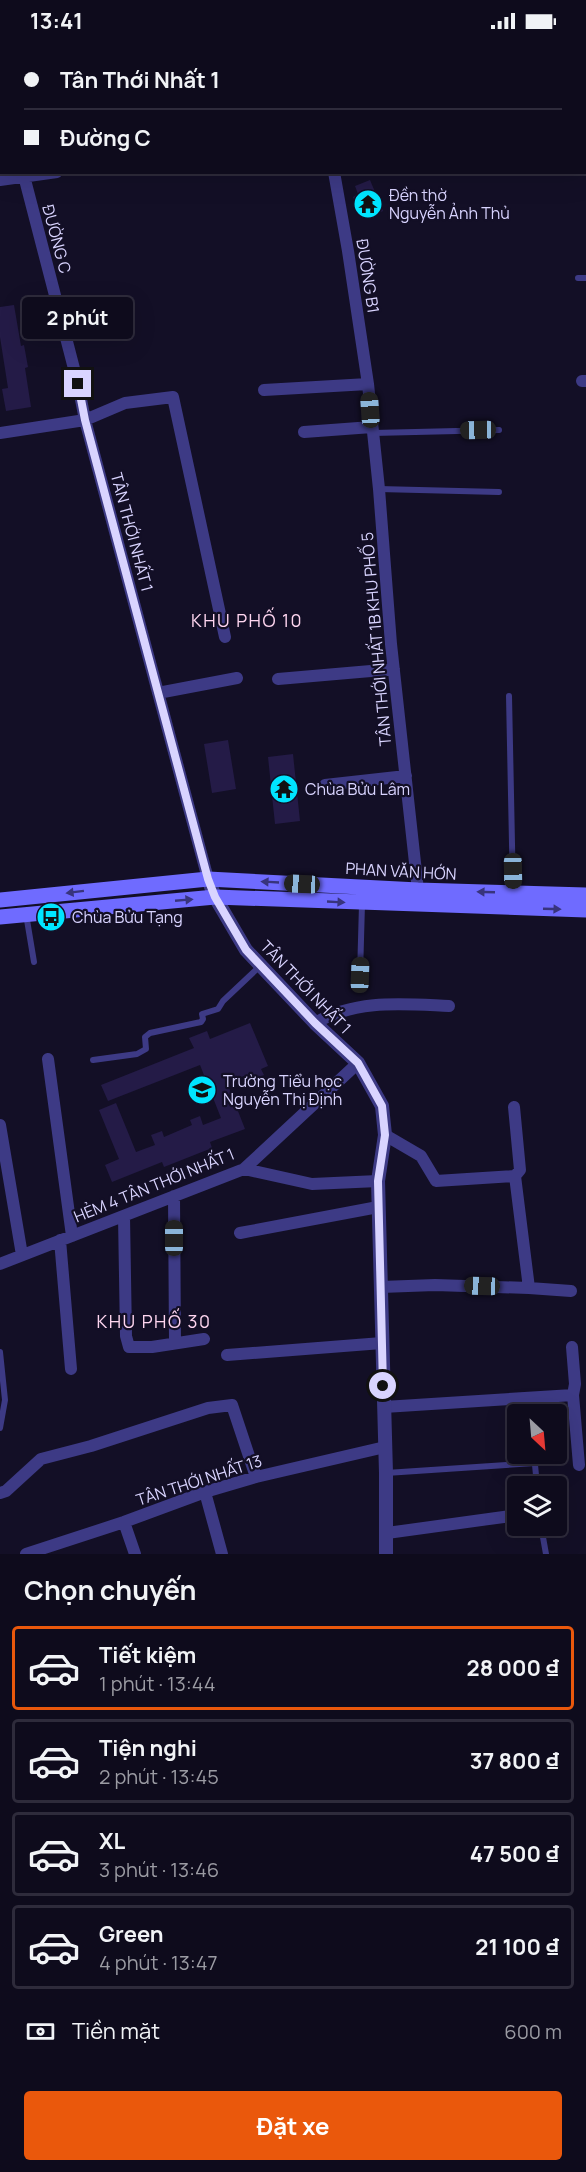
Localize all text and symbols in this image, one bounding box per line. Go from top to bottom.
text: 13:41 [30,6,83,36]
text: Tân Thới Nhất 1 [60,65,220,95]
text: Đường C [60,123,151,153]
place label: Đền thờ Nguyễn Ảnh Thủ [389,184,510,224]
temple icon: Đền thờ Nguyễn Ảnh Thủ [352,188,384,220]
street label: ĐƯỜNG C [37,202,77,276]
street label: ĐƯỜNG B1 [351,237,385,315]
callout: 2 phút [22,297,134,339]
text: 2 phút [47,304,108,331]
route end [64,370,91,397]
car [360,391,380,429]
car [460,421,496,439]
street label: TÂN THỚI NHẤT 1 [106,470,159,594]
street label: TÂN THỚI NHẤT 1B KHU PHỐ 5 [355,531,396,747]
district label: KHU PHỐ 10 [191,607,303,632]
temple icon: Chùa Bửu Lâm [268,773,300,805]
place label: Chùa Bửu Lâm [305,778,410,800]
car [504,853,522,889]
street label: PHAN VĂN HỚN [345,857,457,885]
car [284,874,320,894]
one-way arrow [260,878,279,887]
one-way arrow [66,887,85,896]
one-way arrow [476,888,495,897]
one-way arrow [174,895,193,904]
one-way arrow [327,898,346,907]
bus stop icon: Chùa Bửu Tạng [35,901,67,933]
one-way arrow [543,905,562,914]
place label: Chùa Bửu Tạng [72,906,183,928]
street label: TÂN THỚI NHẤT 1 [256,935,357,1039]
car [350,957,370,993]
place label: Trường Tiểu học Nguyễn Thị Định [223,1070,342,1110]
school or university icon: Trường Tiểu học Nguyễn Thị Định [186,1074,218,1106]
street label: HẺM 4 TÂN THỚI NHẤT 1 [70,1142,238,1227]
car [165,1220,183,1256]
car [464,1276,500,1296]
district label: KHU PHỐ 30 [97,1308,212,1333]
route start [369,1372,396,1399]
north arrow [507,1404,567,1464]
map controls [507,1404,567,1536]
street label: TÂN THỚI NHẤT 13 [133,1448,265,1511]
button: layers [507,1476,567,1536]
text: Chọn chuyến [24,1571,196,1608]
text: Tiết kiệm [99,1640,196,1670]
icon: car [27,1641,81,1695]
text: 28 000 ₫ [467,1653,559,1683]
text: 1 phút · 13:44 [99,1670,216,1697]
text: Tiện nghi [99,1733,197,1763]
icon: car [27,1734,81,1788]
text: 37 800 ₫ [470,1746,559,1776]
text: 2 phút · 13:45 [99,1763,219,1790]
text: XL [99,1826,125,1856]
icon: car [27,1827,81,1881]
text: 47 500 ₫ [470,1839,559,1869]
text: 3 phút · 13:46 [99,1856,219,1883]
text: Green [99,1919,164,1949]
icon: car [27,1920,81,1974]
text: 21 100 ₫ [475,1932,559,1962]
text: 4 phút · 13:47 [99,1949,218,1976]
icon: cash [24,2015,57,2048]
text: Tiền mặt [72,2016,160,2046]
text: 600 m [504,2018,562,2045]
button: Đặt xe [24,2091,562,2160]

